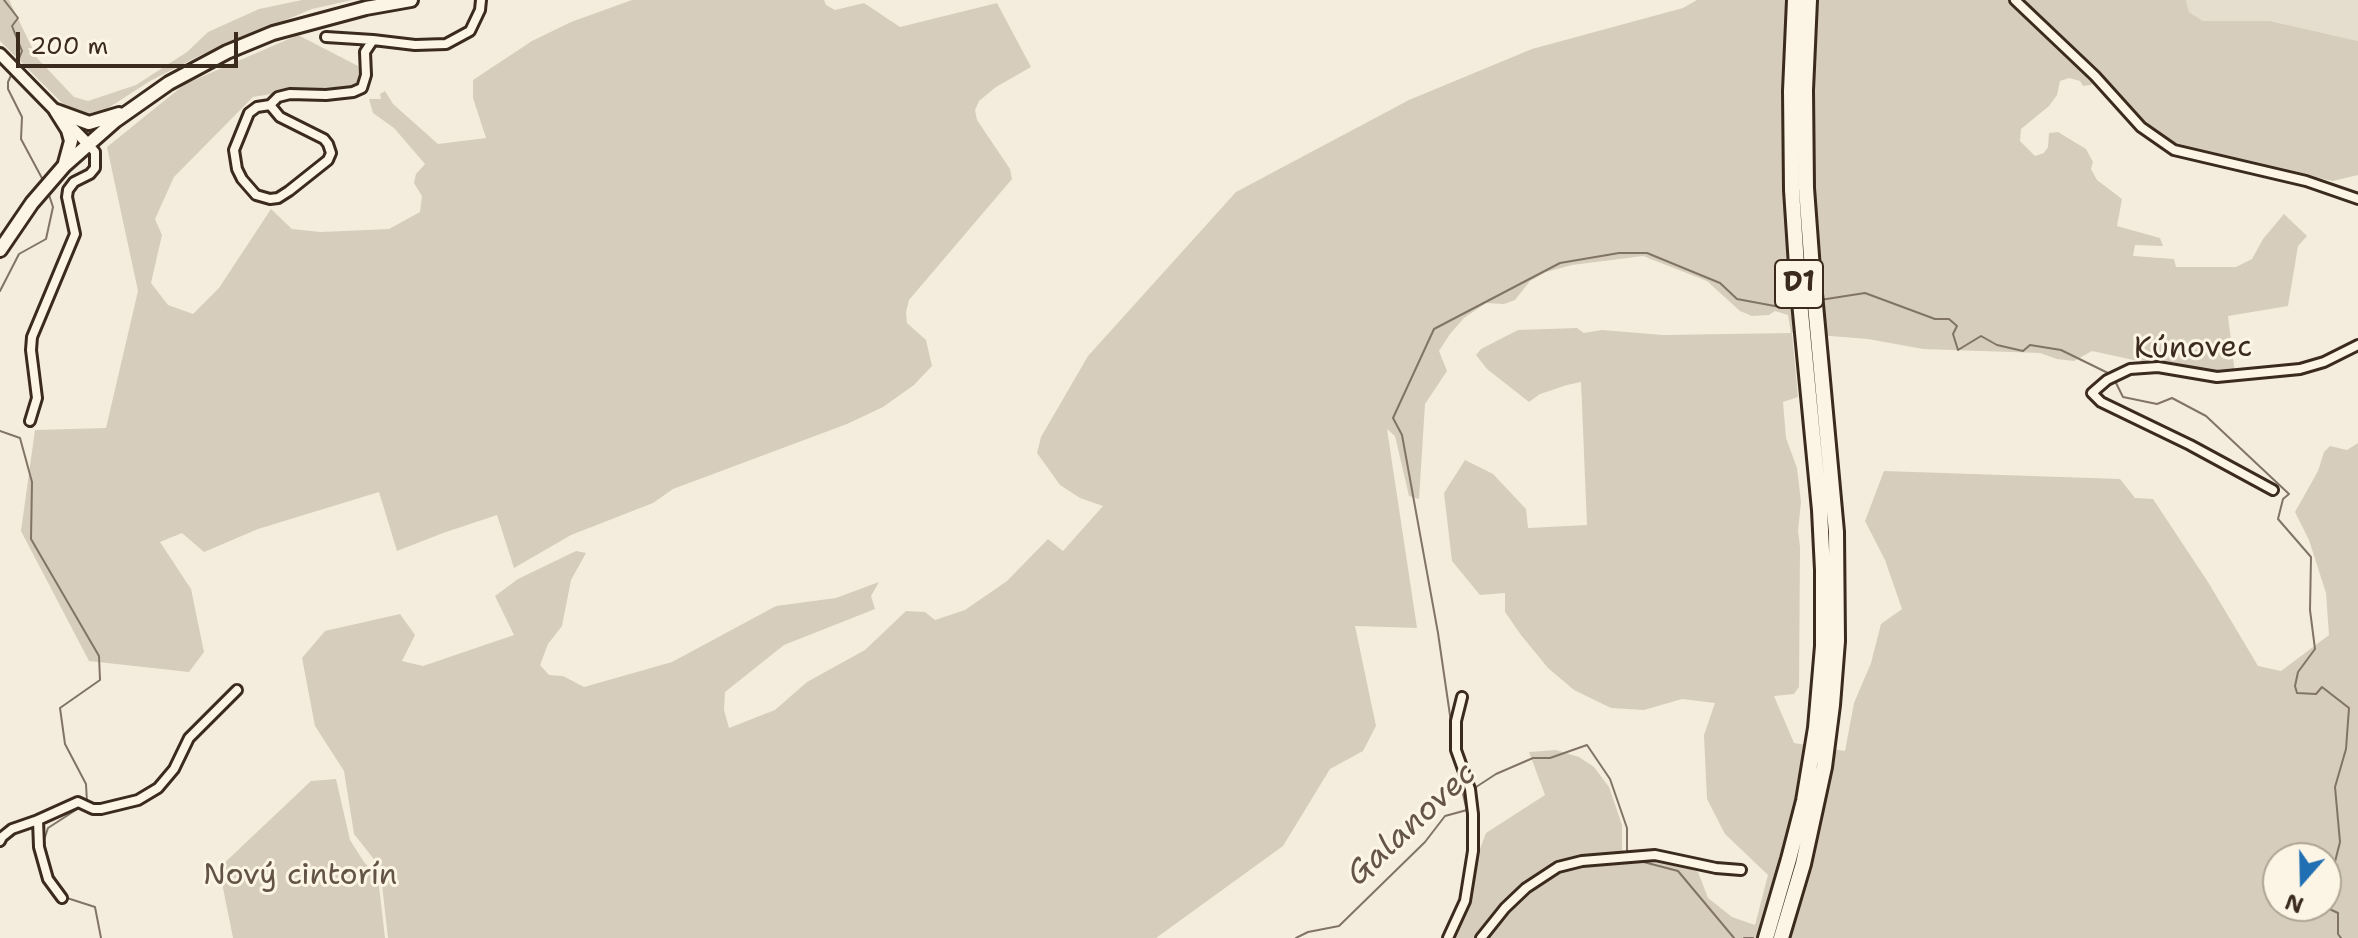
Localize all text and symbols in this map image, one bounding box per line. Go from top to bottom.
scale bar [20,16,242,66]
text: 200 m [30,30,108,62]
road number: D1 [1775,260,1823,308]
street label: Kúnovec [2133,330,2253,368]
water label: Galanovec [1339,755,1485,895]
north arrow [2262,842,2342,922]
park label: Nový cintorín [203,858,397,894]
text: N [2281,887,2307,920]

